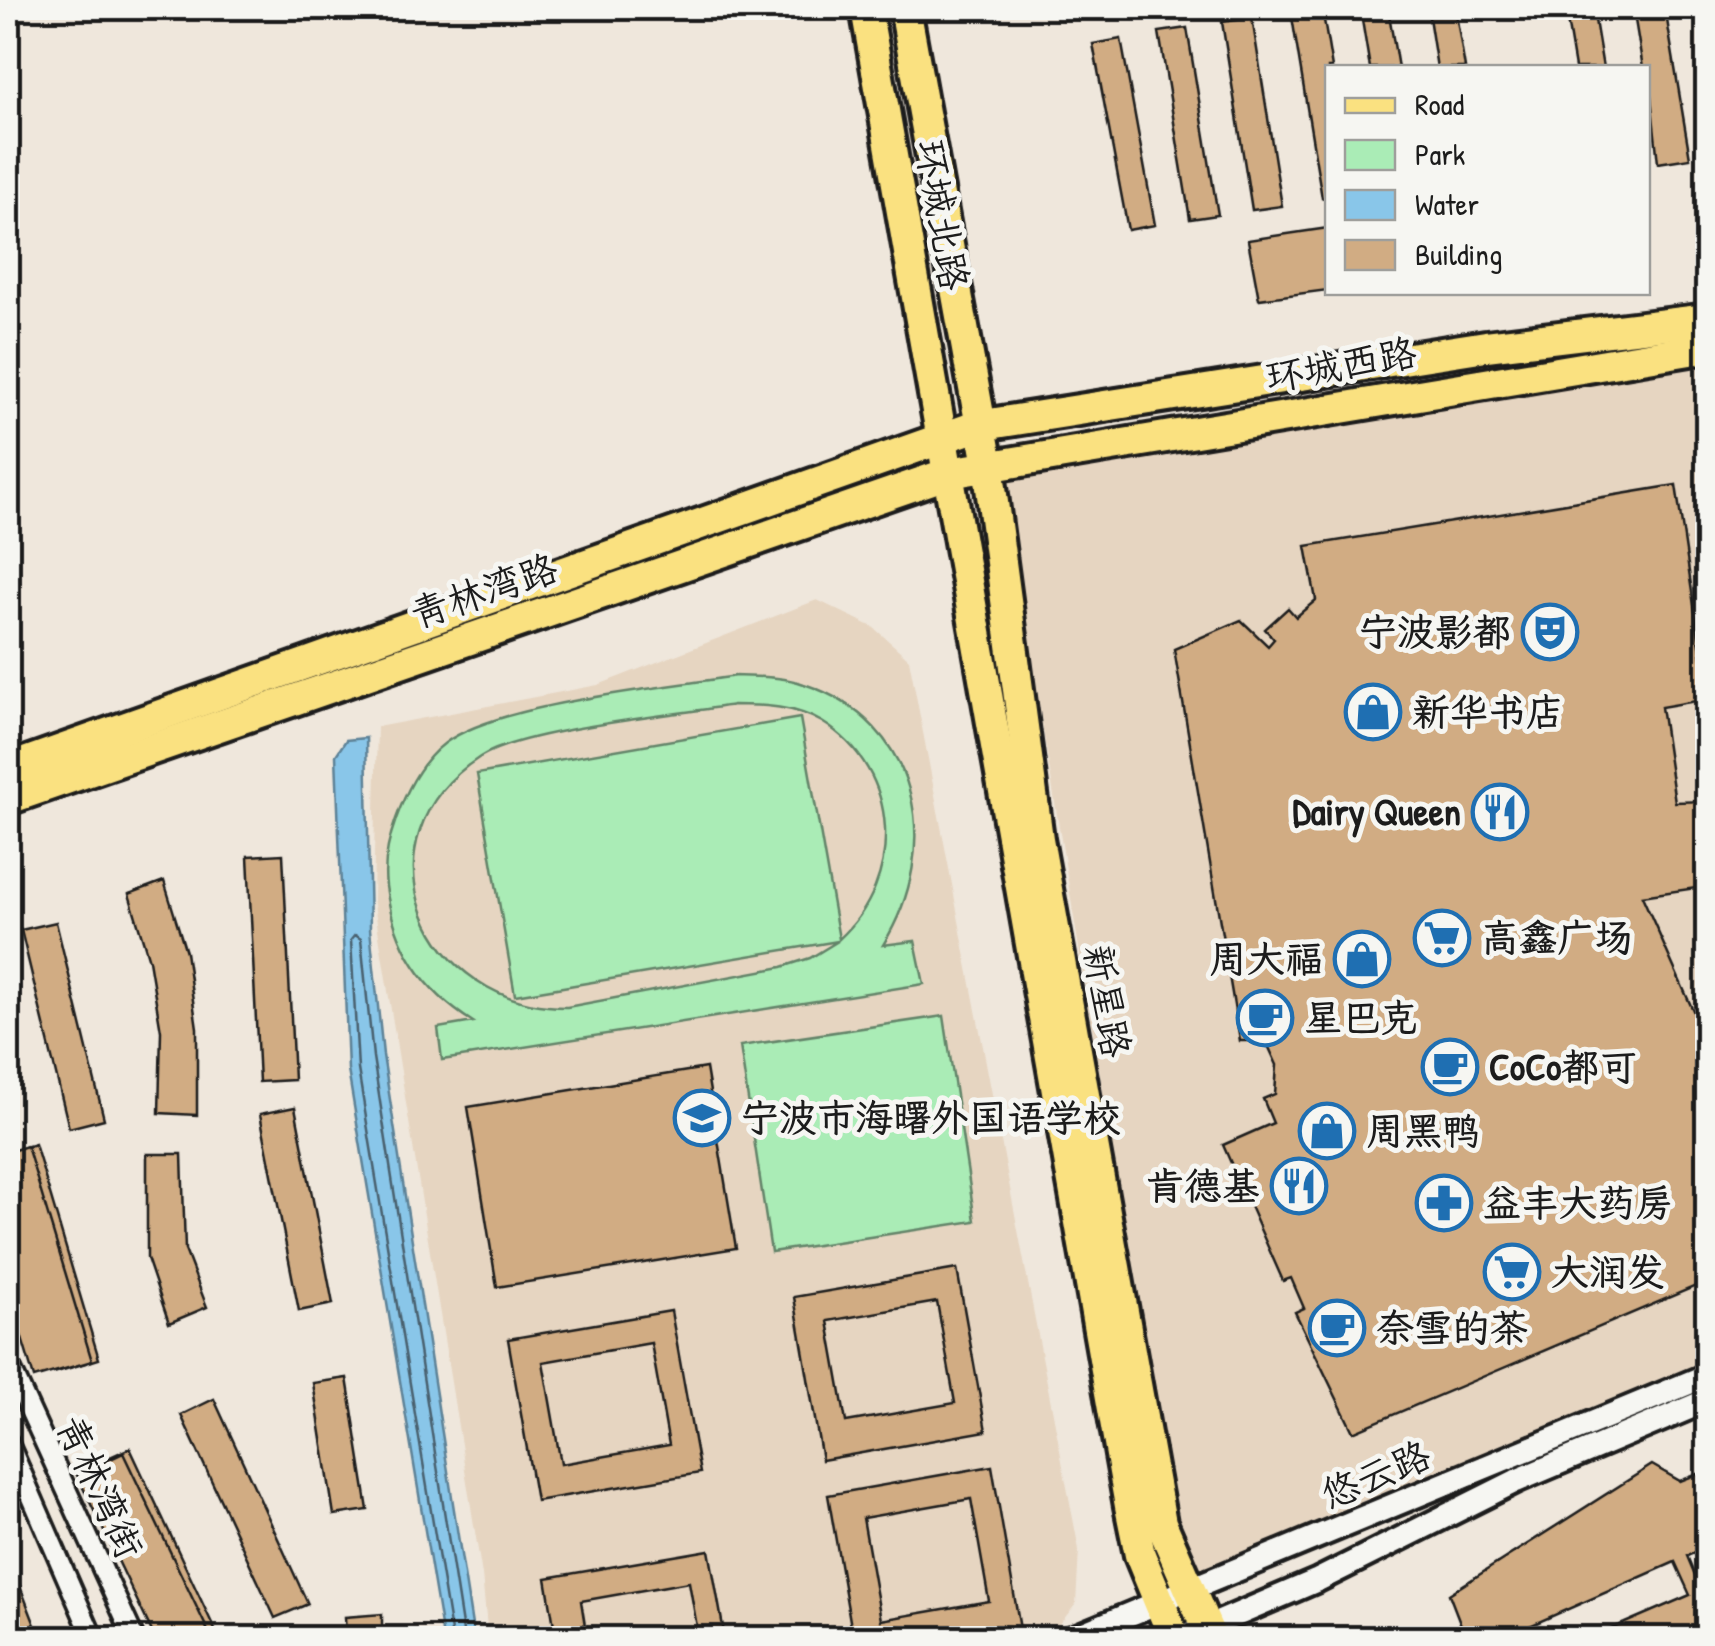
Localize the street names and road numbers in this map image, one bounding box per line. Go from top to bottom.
street label: 环城北路 [904,135,982,294]
street label: 环城西路 [1261,325,1420,403]
street label: 青林湾路 [403,541,564,639]
street label: 新星路 [1072,940,1143,1061]
street label: 青林湾街 [45,1407,157,1566]
street label: 悠云路 [1313,1428,1438,1520]

